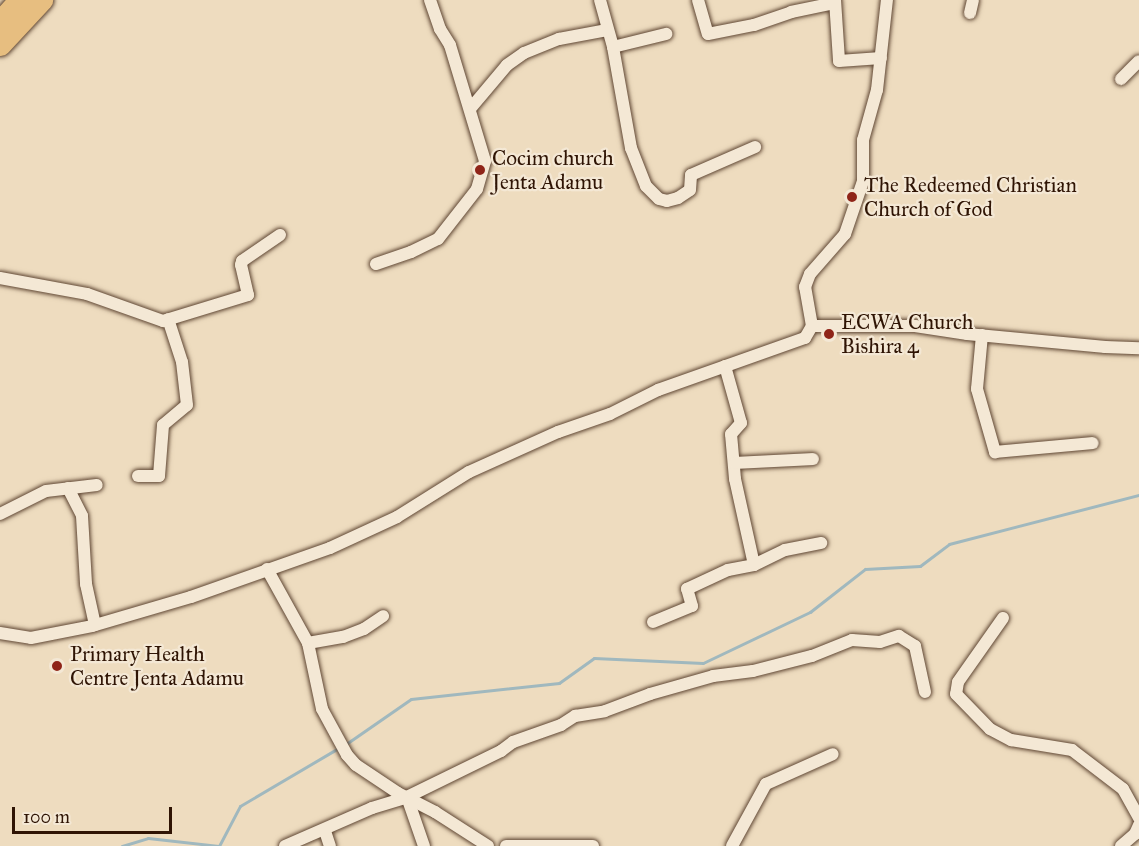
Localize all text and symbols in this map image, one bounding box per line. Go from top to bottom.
place label: Cocim church Jenta Adamu [492,145,614,195]
marker: Cocim church Jenta Adamu [473,163,487,177]
place label: The Redeemed Christian Church of God [864,172,1077,222]
marker: The Redeemed Christian Church of God [845,190,859,204]
place label: ECWA Church Bishira 4 [841,309,973,359]
marker: ECWA Church Bishira 4 [822,327,836,341]
place label: Primary Health Centre Jenta Adamu [70,641,244,691]
marker: Primary Health Centre Jenta Adamu [48,657,66,675]
scale bar [15,795,176,833]
text: 100 m [23,806,70,828]

